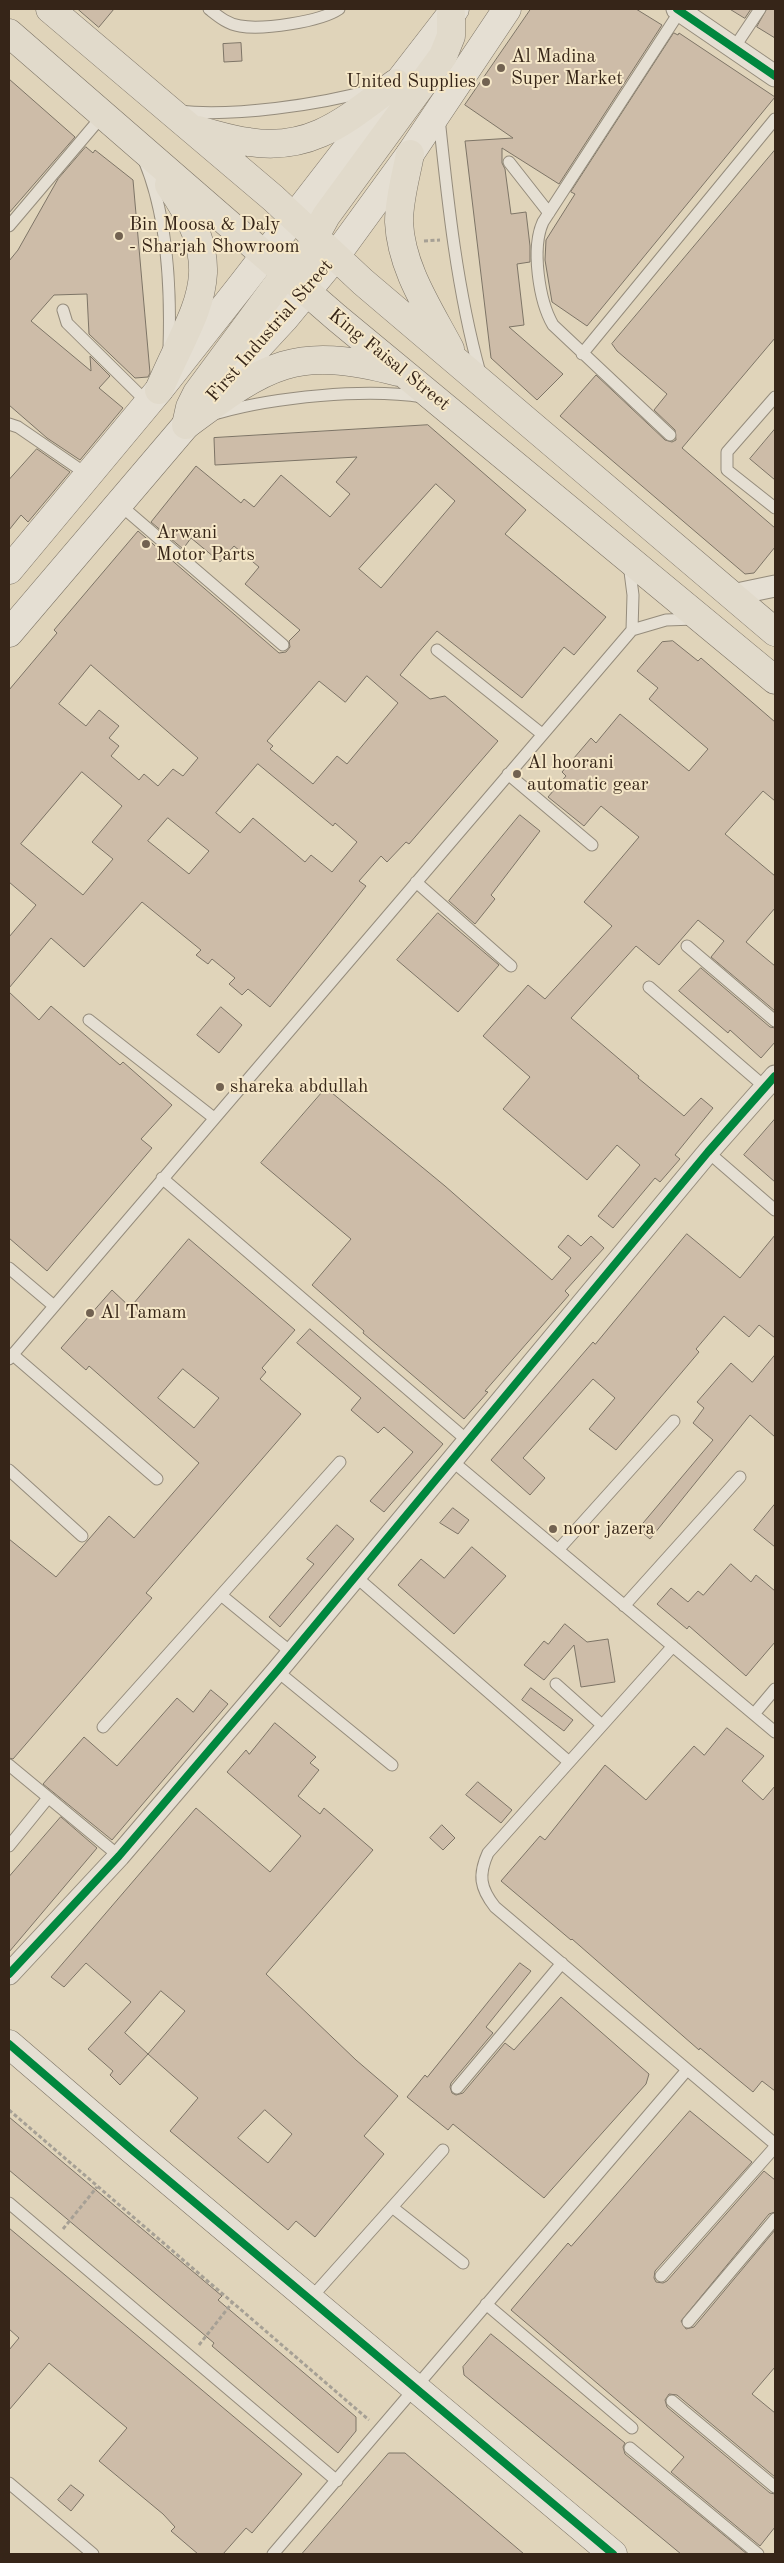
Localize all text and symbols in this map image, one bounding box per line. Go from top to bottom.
place label: Al Madina Super Market [511,46,623,90]
marker: Al Madina Super Market [495,62,507,74]
place label: United Supplies [346,71,476,93]
marker: United Supplies [480,76,492,88]
place label: Bin Moosa & Daly - Sharjah Showroom [129,214,299,258]
marker: Bin Moosa & Daly - Sharjah Showroom [113,230,125,242]
street label: First Industrial Street [202,255,338,407]
street label: King Faisal Street [324,304,454,416]
place label: Arwani Motor Parts [156,522,255,566]
marker: Arwani Motor Parts [140,538,152,550]
place label: Al hoorani automatic gear [527,752,649,796]
marker: Al hoorani automatic gear [511,768,523,780]
place label: shareka abdullah [230,1076,368,1098]
marker: shareka abdullah [214,1081,226,1093]
place label: Al Tamam [100,1302,186,1324]
marker: Al Tamam [84,1307,96,1319]
place label: noor jazera [563,1518,655,1540]
marker: noor jazera [547,1523,559,1535]

